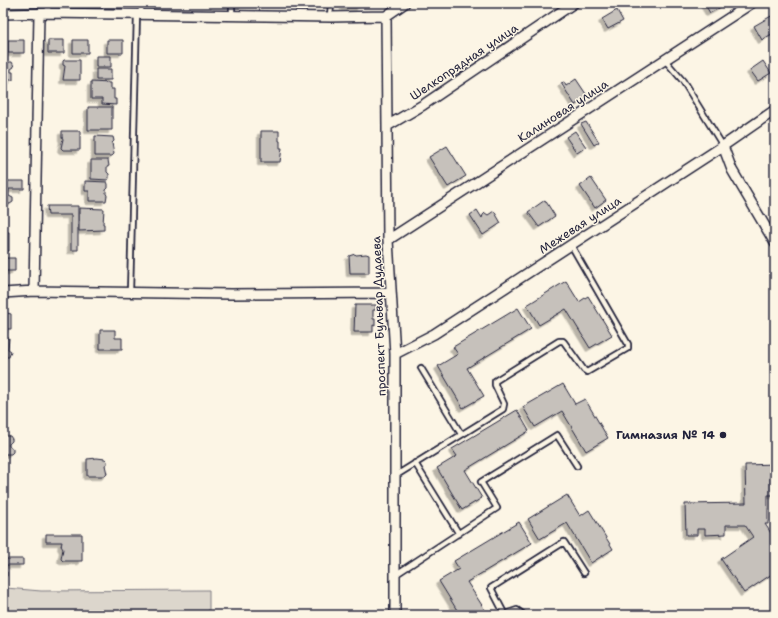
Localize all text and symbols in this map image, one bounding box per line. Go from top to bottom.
street label: Шелкопрядная улица [407,20,522,104]
street label: Калиновая улица [515,76,612,146]
street label: Межевая улица [536,192,625,258]
street label: проспект Бульвар Дудаева [368,235,390,396]
place label: Гимназия № 14 [616,427,716,443]
marker: Гимназия № 14 [718,430,728,440]

